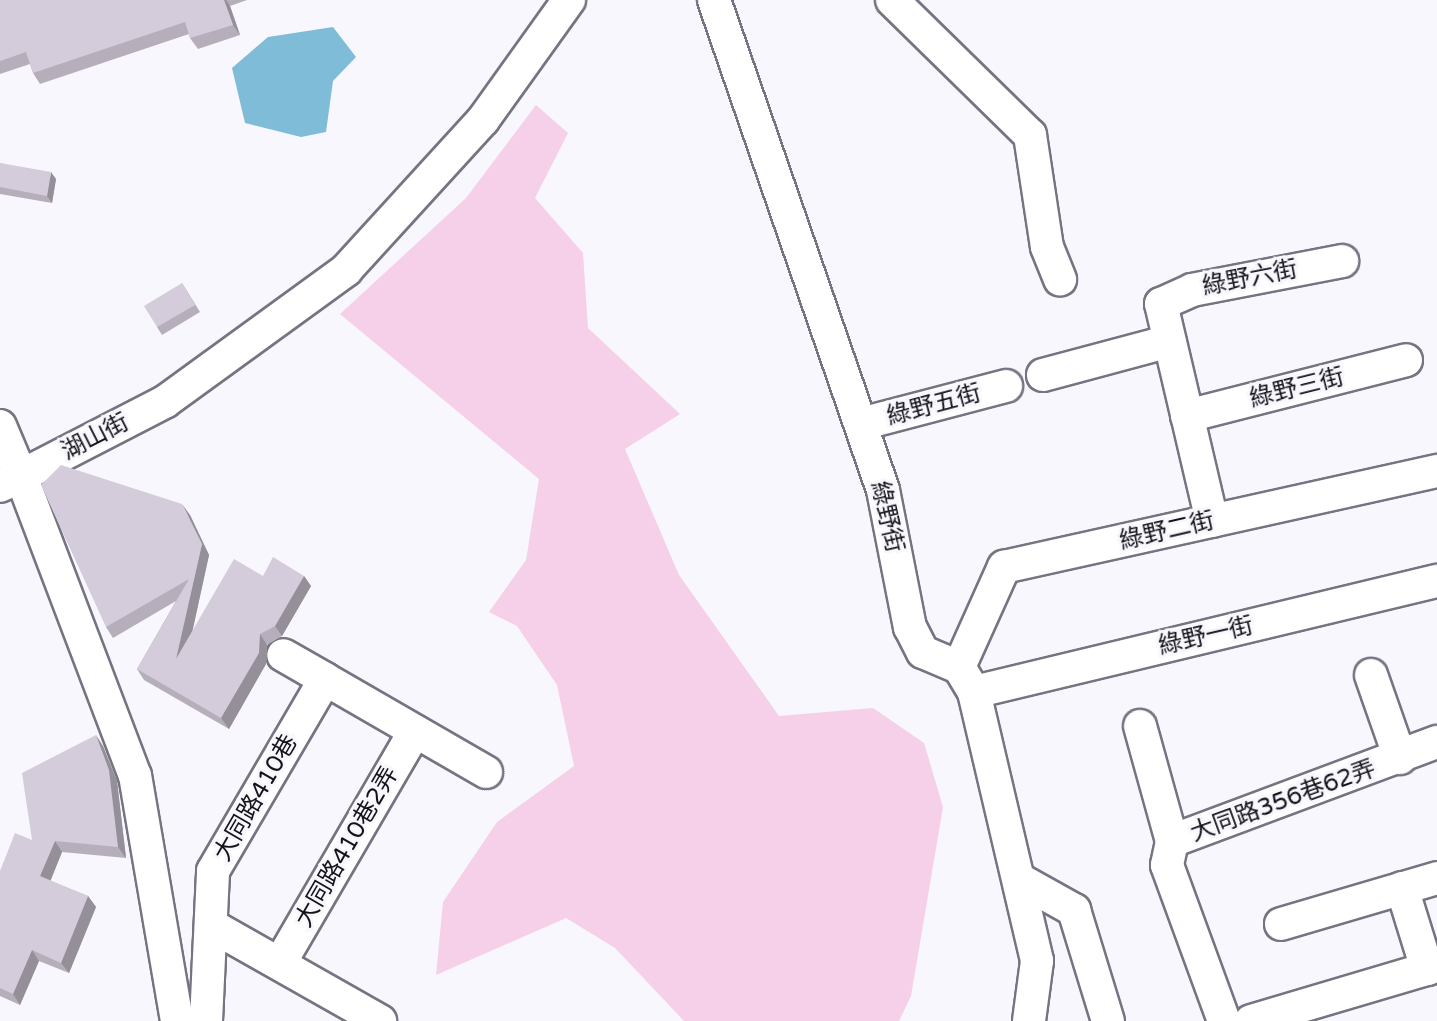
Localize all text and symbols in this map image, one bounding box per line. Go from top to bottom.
street label: 綠野六街 [1200,255,1300,301]
street label: 綠野三街 [1247,362,1347,414]
street label: 綠野五街 [884,379,984,431]
street label: 湖山街 [56,408,134,466]
street label: 綠野街 [865,479,909,555]
street label: 綠野二街 [1117,506,1217,556]
street label: 綠野一街 [1156,611,1256,661]
street label: 大同路410巷 [208,730,304,866]
street label: 大同路356巷62弄 [1186,754,1380,848]
street label: 大同路410巷2弄 [289,762,405,932]

